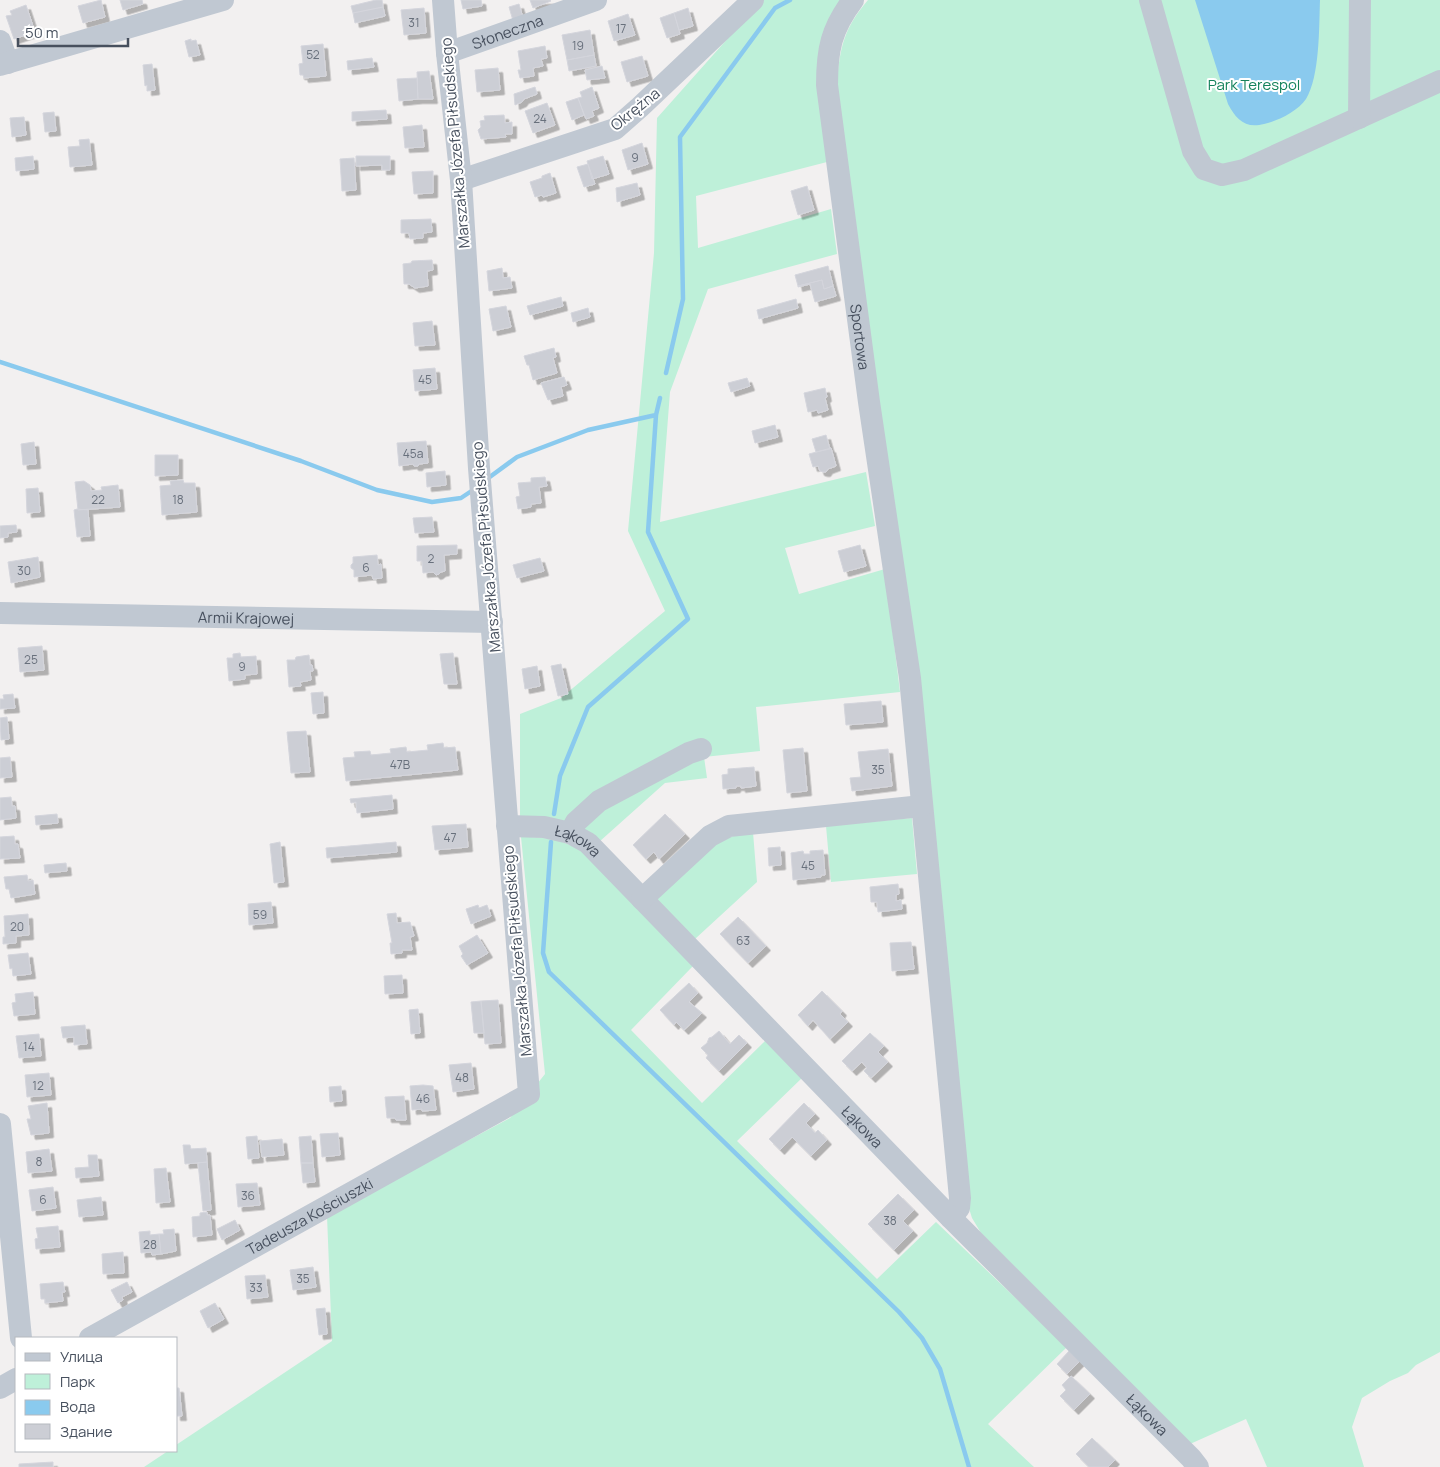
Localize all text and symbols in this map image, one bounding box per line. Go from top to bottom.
street label: Słoneczna [469,9,546,54]
house number: 31 [408,14,420,31]
scale bar [18,15,128,47]
house number: 17 [616,20,626,37]
text: 50 m [25,22,59,43]
street label: Marszałka Józefa Piłsudskiego [435,37,475,249]
house number: 19 [572,37,584,54]
house number: 52 [306,46,320,63]
park label: Park Terespol [1208,74,1300,95]
street label: Okrężna [606,83,664,135]
house number: 24 [533,110,547,127]
house number: 9 [631,149,639,166]
street label: Sportowa [846,303,875,371]
house number: 45 [418,371,432,388]
street label: Marszałka Józefa Piłsudskiego [466,441,506,653]
house number: 45a [403,445,423,462]
house number: 22 [91,491,105,508]
house number: 18 [172,491,184,508]
house number: 2 [428,550,435,567]
house number: 6 [362,559,370,576]
house number: 30 [17,562,31,579]
street label: Armii Krajowej [198,606,294,629]
house number: 25 [24,651,38,668]
house number: 9 [238,658,246,675]
house number: 47B [390,756,410,773]
house number: 35 [871,761,885,778]
street label: Łąkowa [553,819,606,861]
house number: 47 [443,829,457,846]
street label: Marszałka Józefa Piłsudskiego [497,845,537,1057]
house number: 45 [801,857,815,874]
house number: 59 [253,906,267,923]
house number: 20 [10,918,24,935]
house number: 63 [736,932,750,949]
house number: 14 [23,1038,35,1055]
house number: 48 [455,1069,469,1086]
house number: 12 [32,1077,44,1094]
house number: 46 [416,1090,430,1107]
street label: Łąkowa [837,1101,888,1152]
house number: 8 [36,1153,43,1170]
street label: Tadeusza Kościuszki [242,1172,376,1260]
house number: 36 [241,1187,255,1204]
house number: 6 [39,1191,47,1208]
house number: 38 [883,1212,897,1229]
house number: 28 [143,1236,157,1253]
house number: 35 [296,1270,310,1287]
house number: 33 [249,1279,263,1296]
legend [15,1337,178,1452]
text: Улица [60,1346,103,1367]
text: Парк [60,1371,96,1392]
street label: Łąkowa [1122,1389,1173,1440]
text: Вода [60,1396,95,1417]
text: Здание [60,1421,113,1442]

